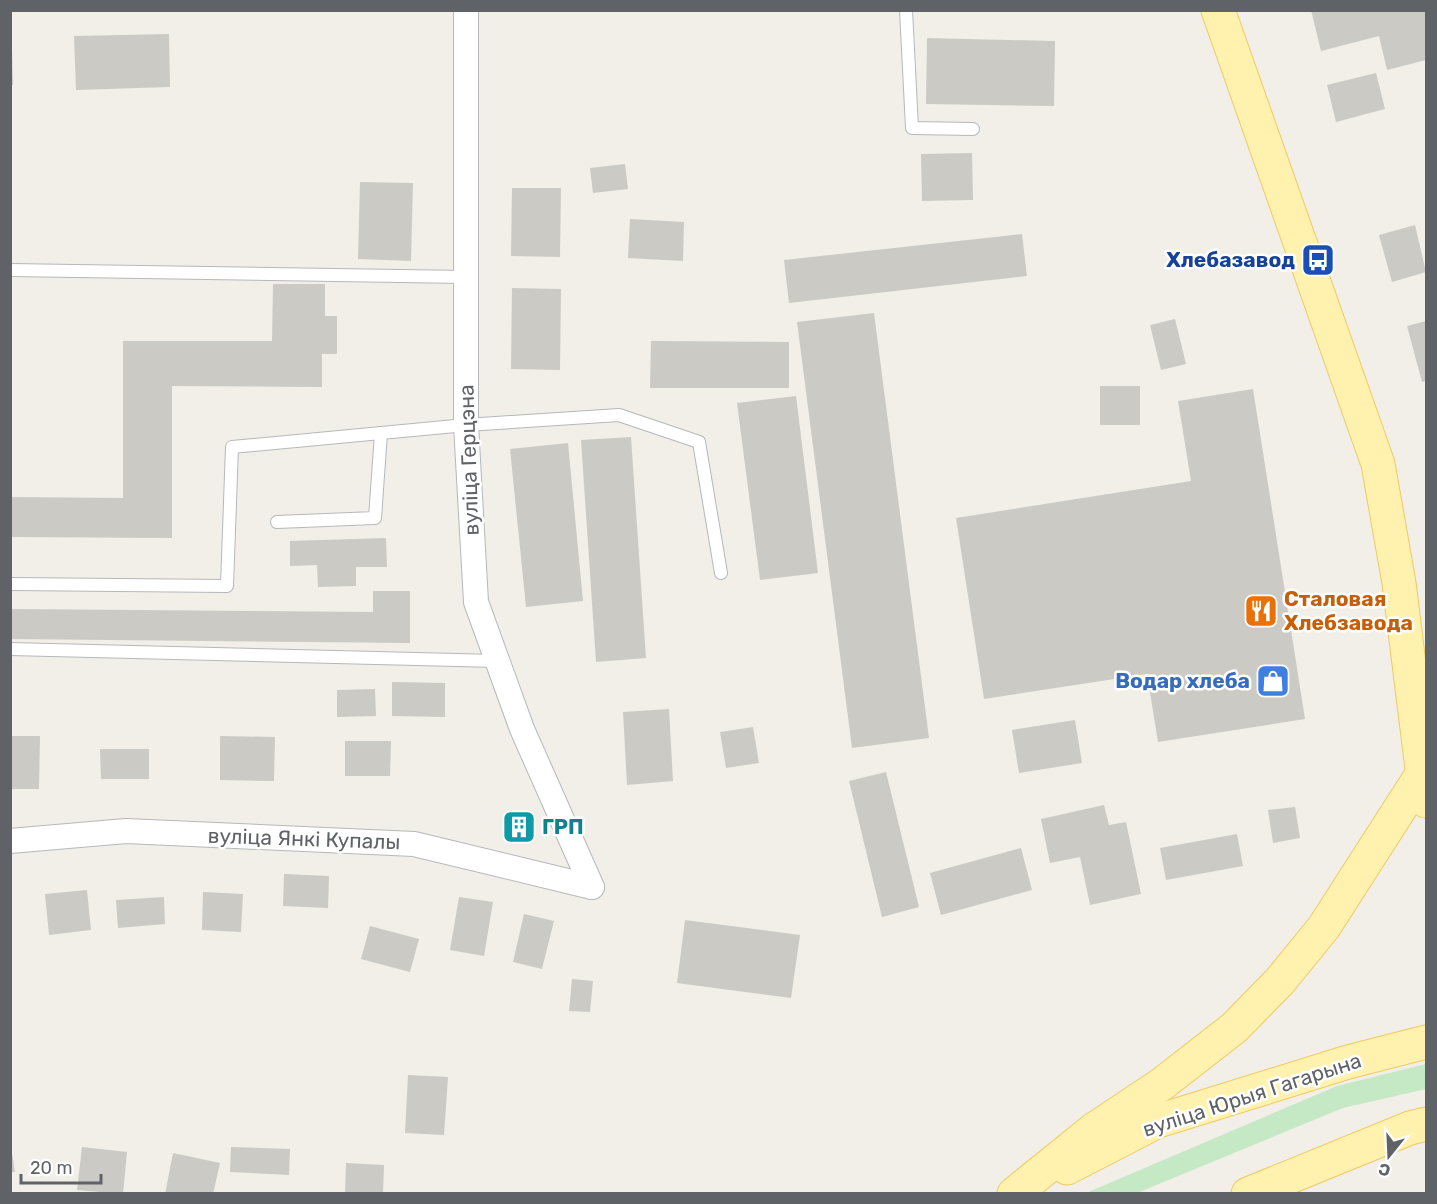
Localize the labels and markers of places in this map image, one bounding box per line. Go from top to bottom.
bus stop icon: Хлебазавод [1300,242,1336,278]
place label: Хлебазавод [1166,247,1295,272]
place label: Сталовая Хлебзавода [1284,586,1413,635]
restaurant icon: Сталовая Хлебзавода [1243,593,1279,629]
shop icon: Водар хлеба [1255,663,1291,699]
place label: Водар хлеба [1115,668,1250,693]
building icon: ГРП [501,809,537,845]
place label: ГРП [542,814,584,839]

